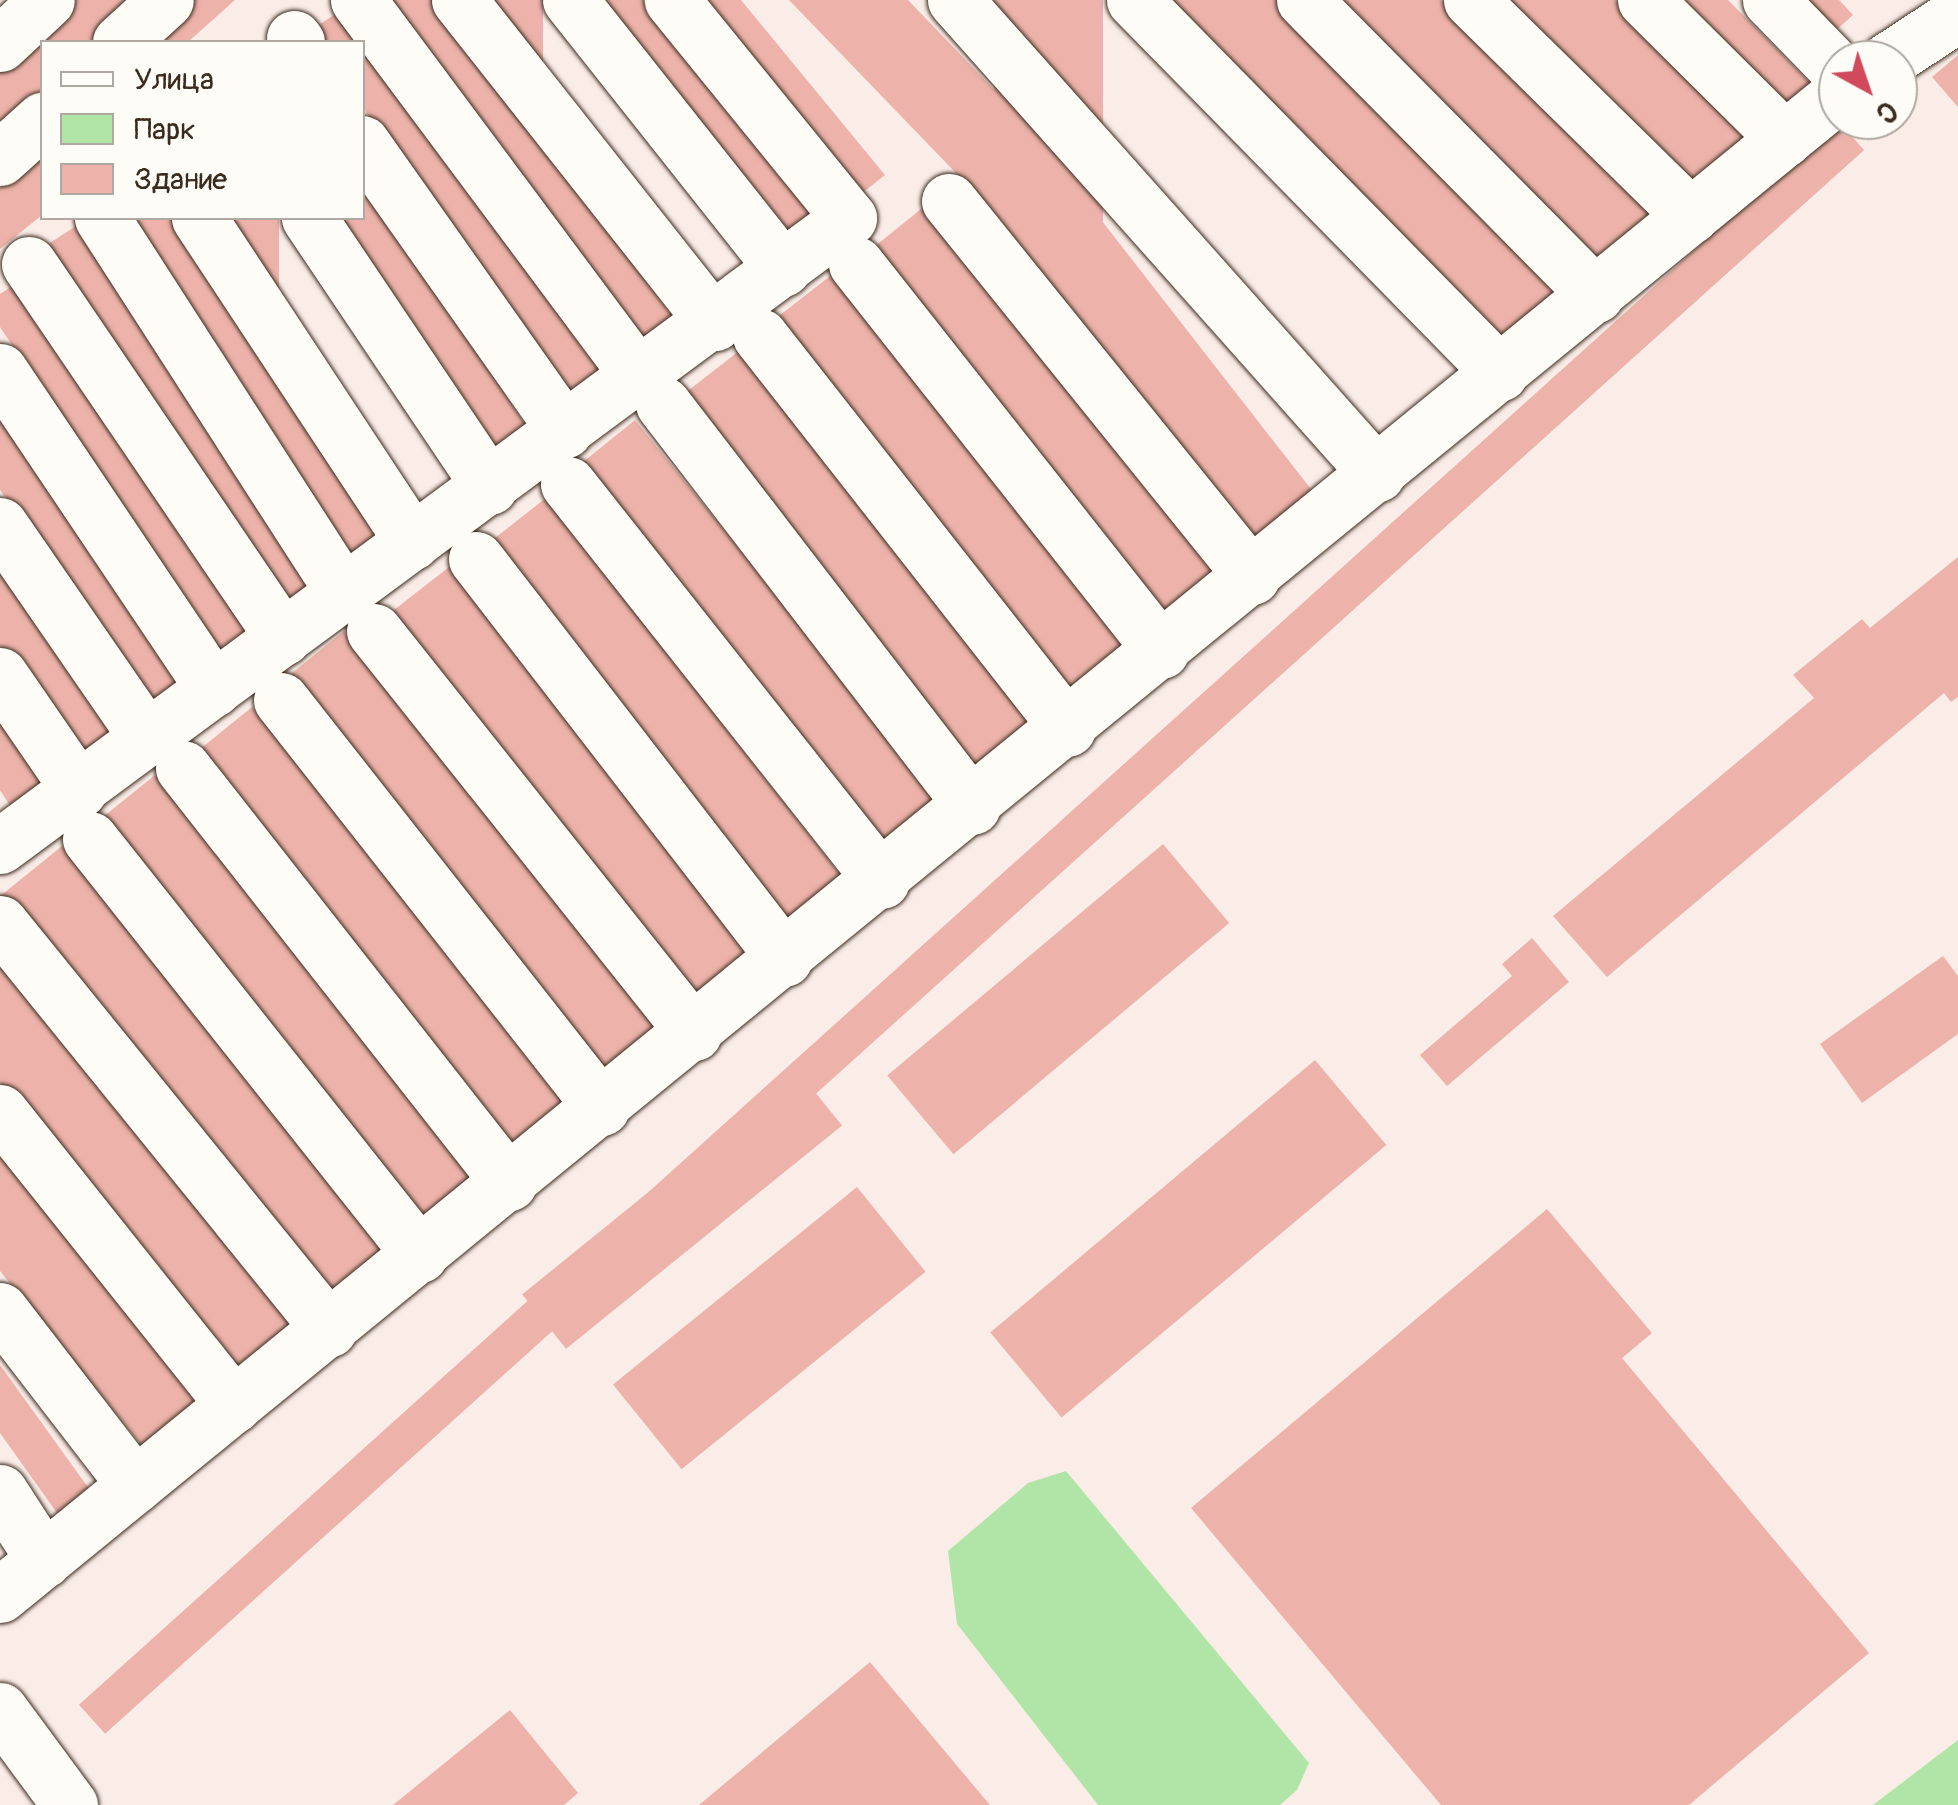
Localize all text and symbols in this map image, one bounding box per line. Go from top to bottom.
legend [40,40,365,220]
north arrow [1818,40,1918,140]
text: Улица [134,61,214,98]
text: С [1868,93,1904,131]
text: Парк [134,111,196,148]
text: Здание [134,161,227,198]

